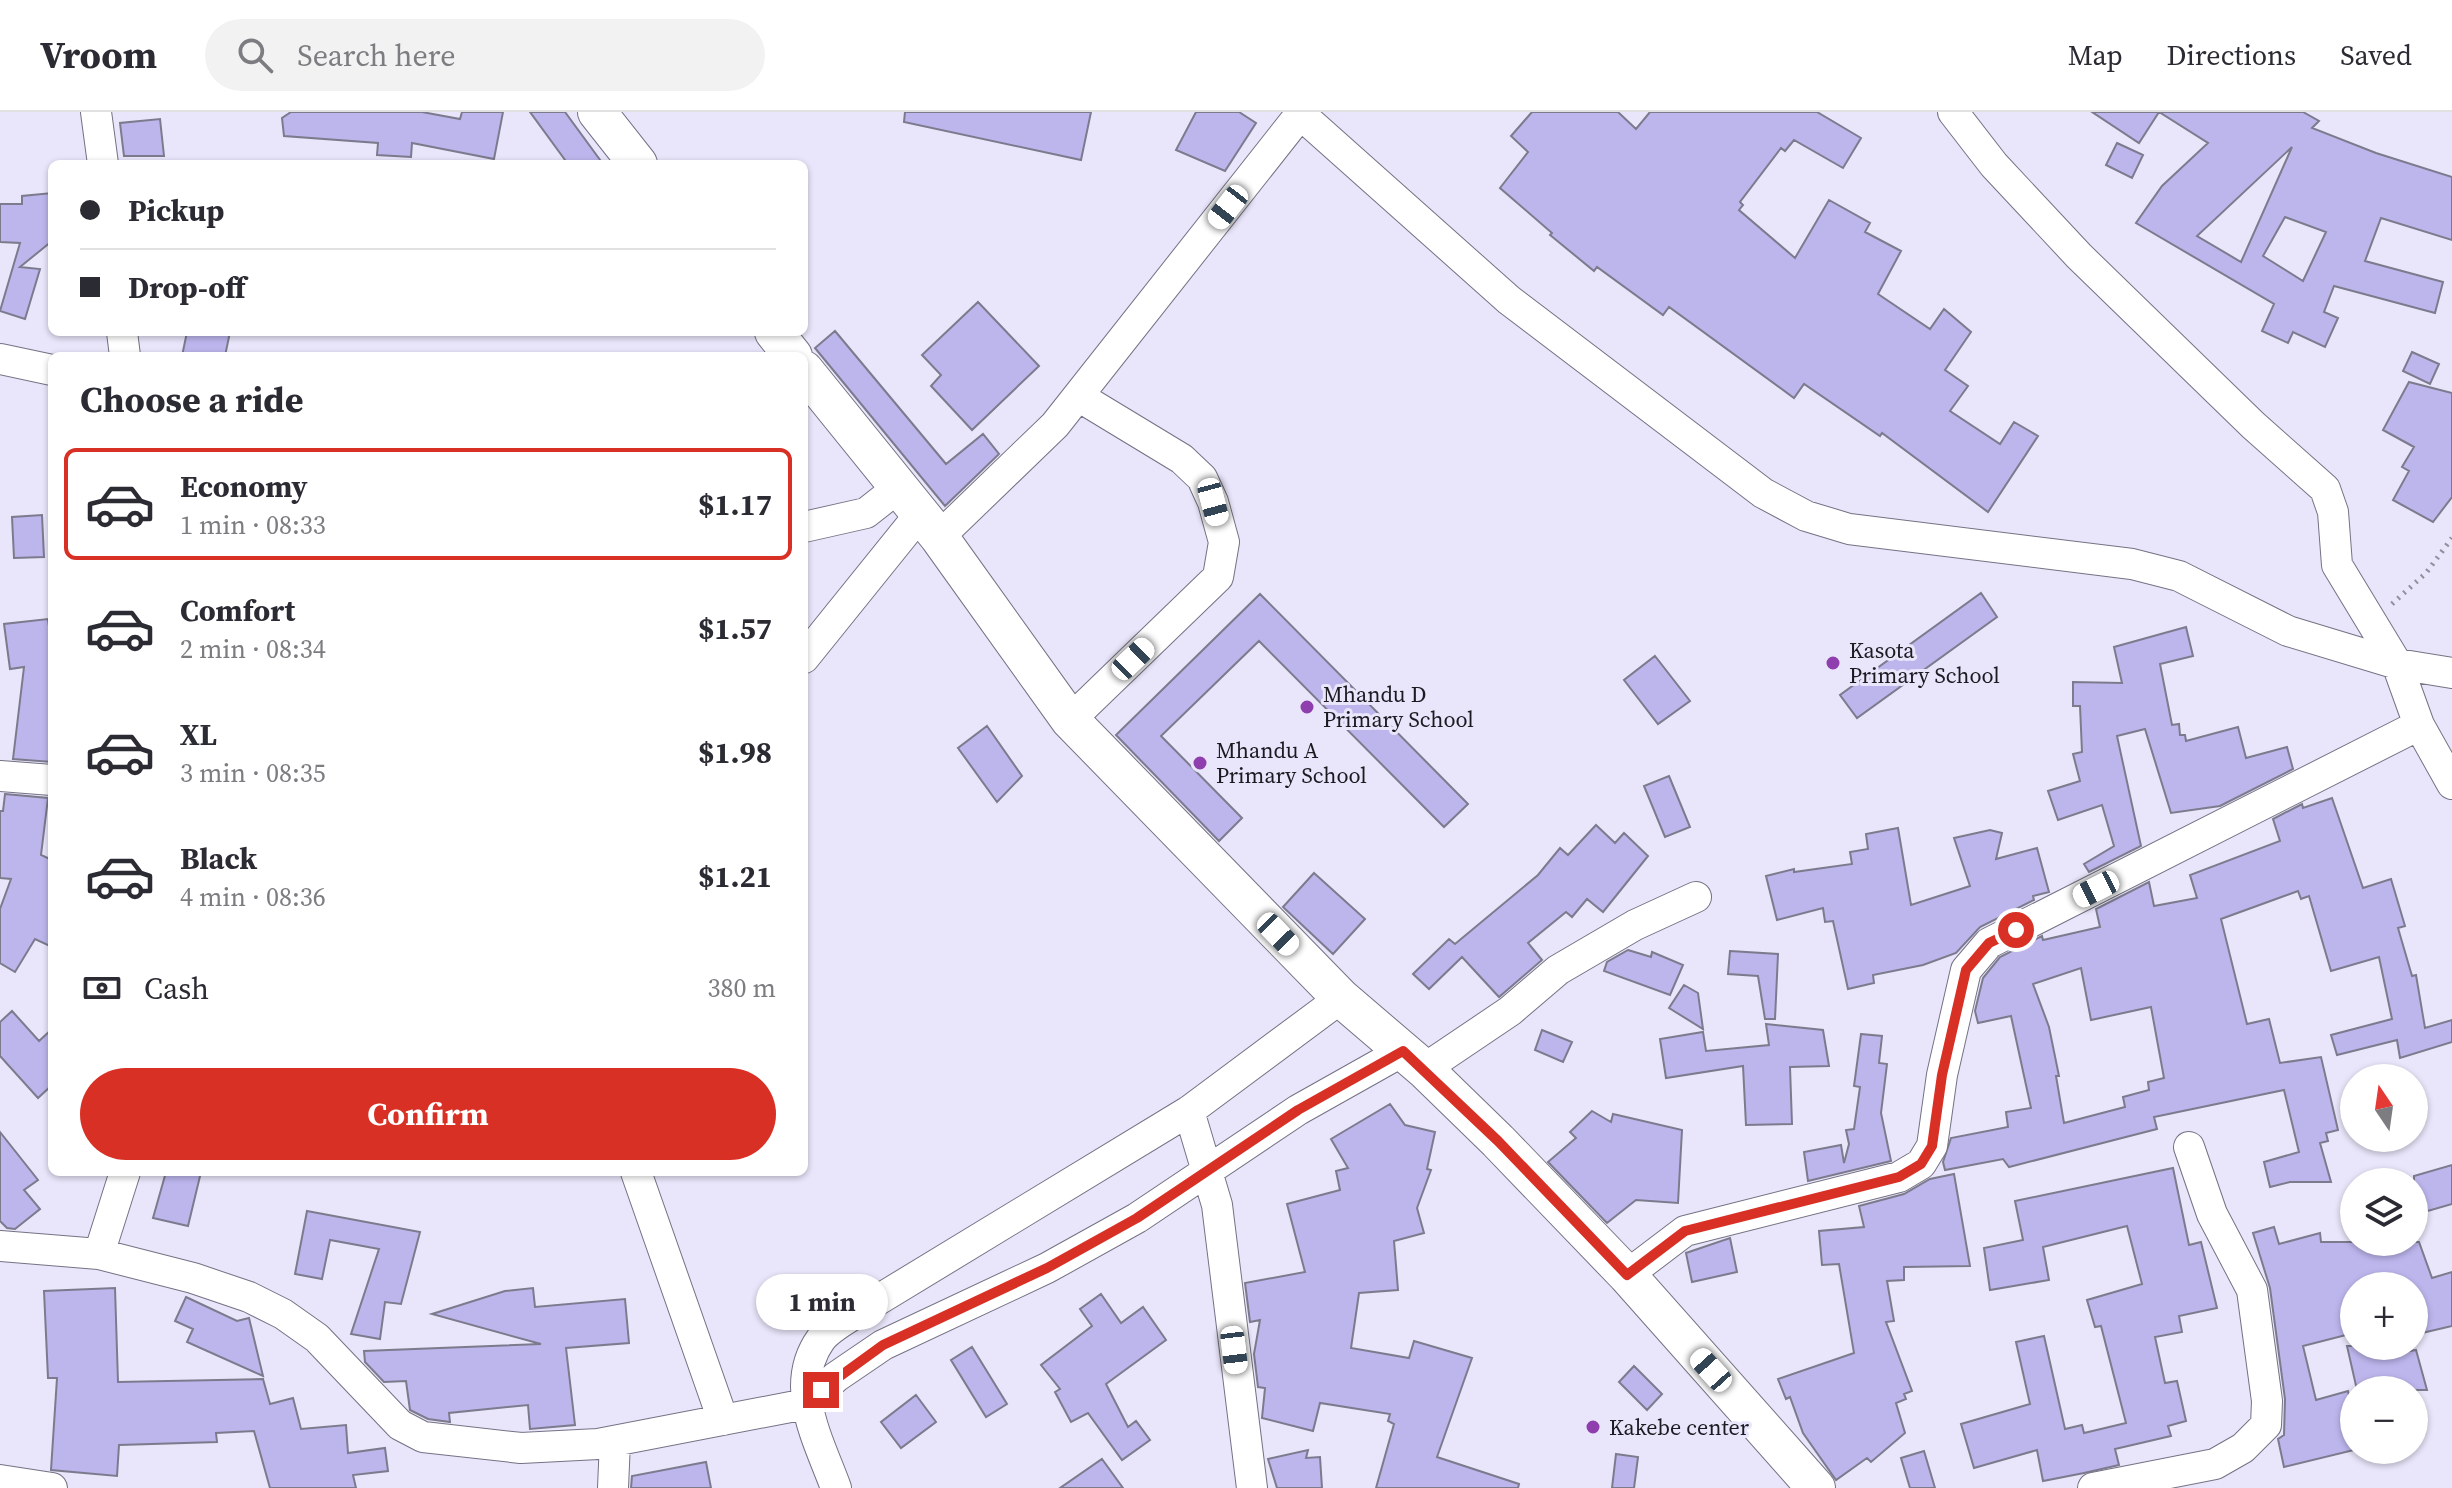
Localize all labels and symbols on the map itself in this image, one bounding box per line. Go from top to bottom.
car [1204,181,1252,233]
car [1195,476,1231,528]
car [1107,634,1159,684]
place label: Kasota Primary School [1849,635,2000,690]
marker: Kasota Primary School [1824,654,1842,672]
place label: Mhandu D Primary School [1323,679,1474,734]
marker: Mhandu D Primary School [1298,698,1316,716]
place label: Mhandu A Primary School [1216,735,1367,790]
marker: Mhandu A Primary School [1191,754,1209,772]
car [2069,867,2123,911]
car [1253,908,1303,960]
route start [1998,912,2034,948]
north arrow [2340,1064,2428,1152]
callout: 1 min [755,1274,887,1330]
car [1219,1325,1249,1375]
car [1686,1344,1736,1396]
route end [803,1372,839,1408]
place label: Kakebe center [1609,1412,1750,1442]
marker: Kakebe center [1584,1418,1602,1436]

